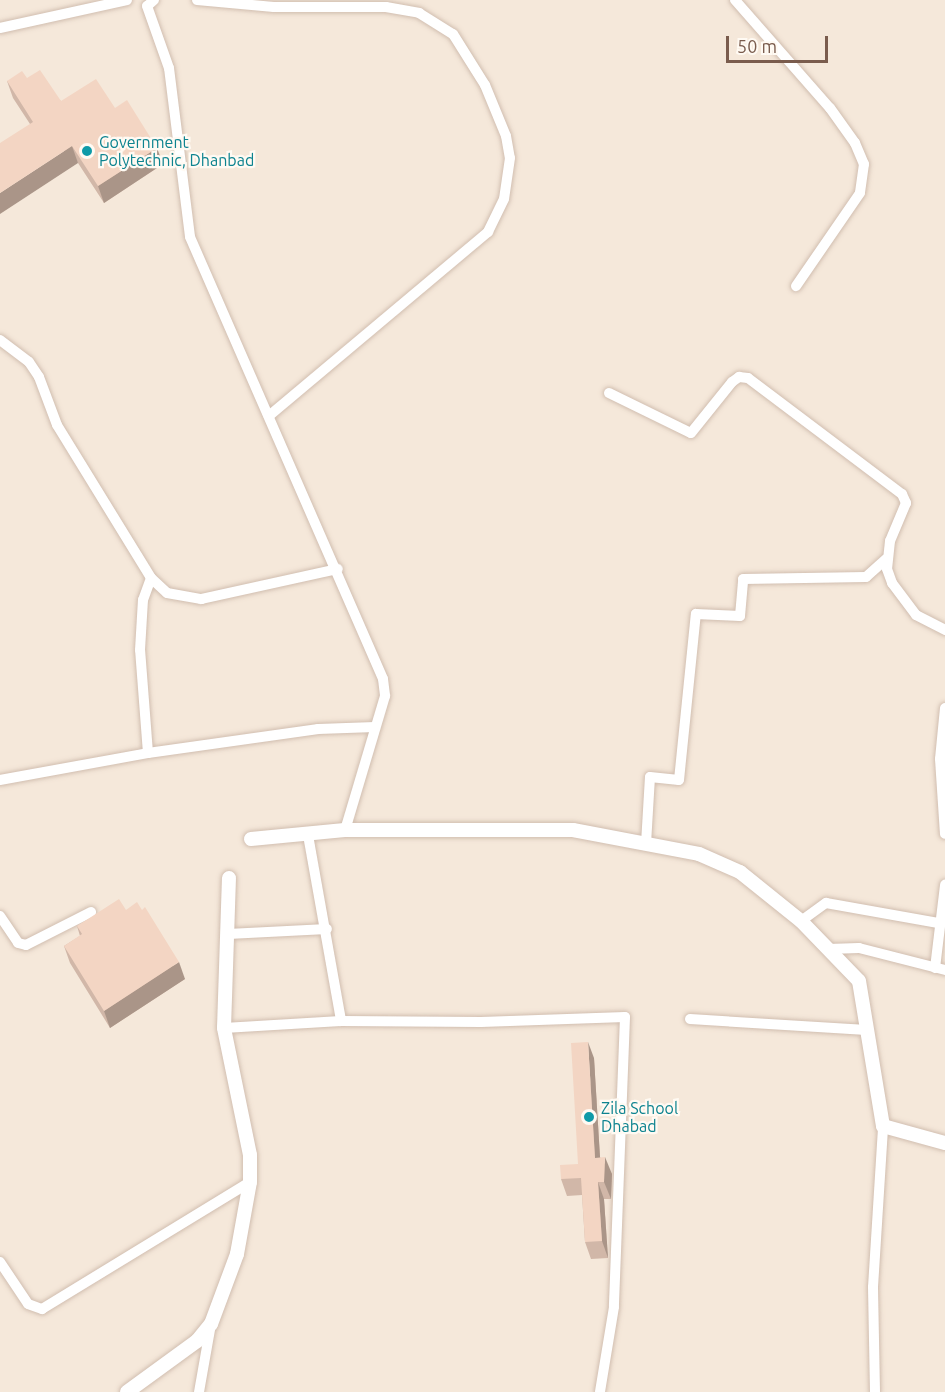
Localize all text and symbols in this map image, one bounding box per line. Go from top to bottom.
scale bar [729,24,831,62]
text: 50 m [737,36,777,56]
place label: Government Polytechnic, Dhanbad [99,132,254,170]
marker: Government Polytechnic, Dhanbad [80,144,94,158]
place label: Zila School Dhabad [601,1098,678,1136]
marker: Zila School Dhabad [582,1110,596,1124]

